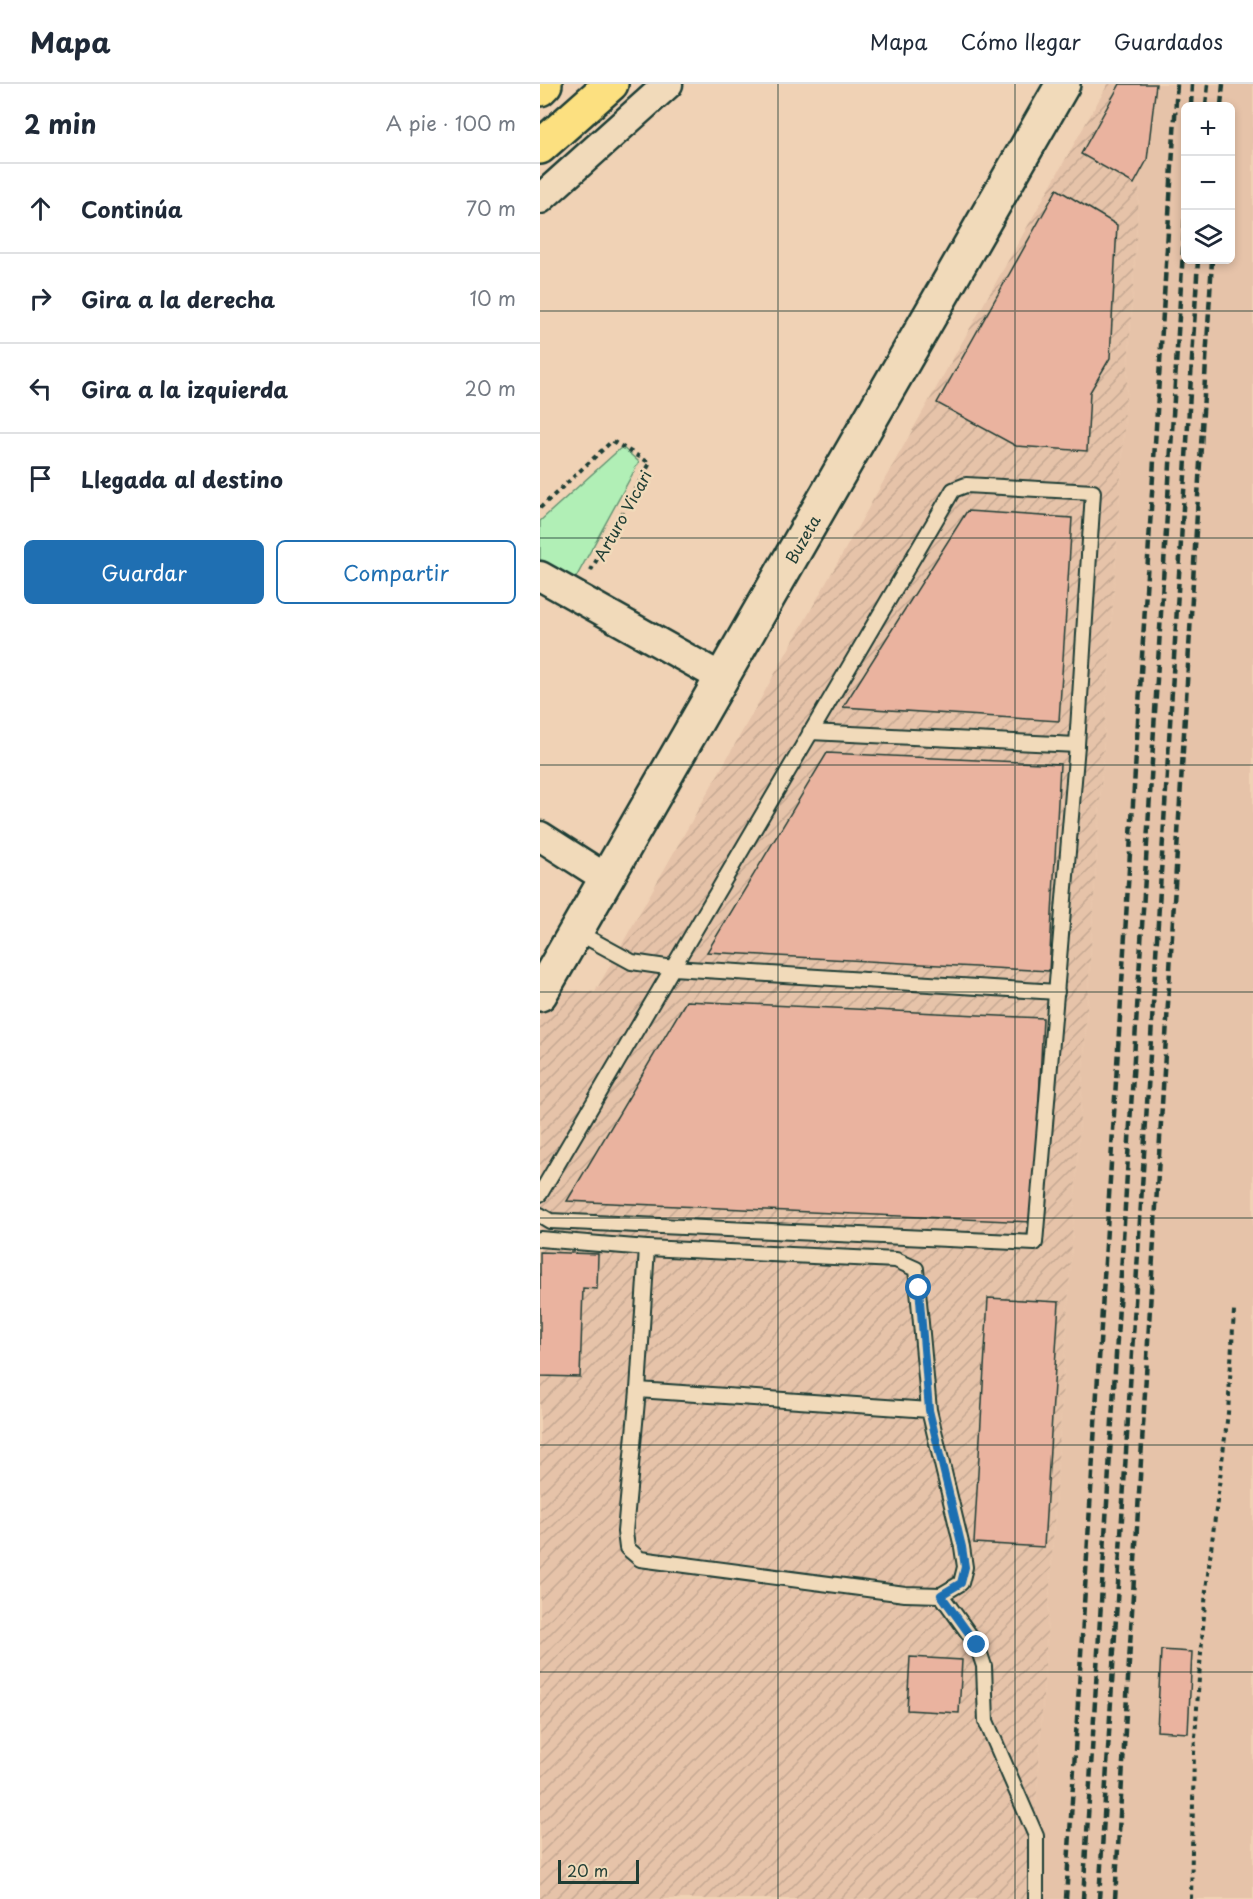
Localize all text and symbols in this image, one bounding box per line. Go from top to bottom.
text: Mapa [30,20,111,63]
text: Mapa [870,25,928,57]
text: Cómo llegar [961,25,1081,57]
text: Guardados [1114,25,1223,57]
map controls [1181,102,1235,264]
button: + [1181,102,1235,156]
text: 2 min [24,104,97,143]
text: A pie · 100 m [386,108,516,138]
button: − [1181,156,1235,210]
icon: ahead [24,192,57,225]
text: Continúa [81,192,183,225]
text: 70 m [466,193,516,223]
button: layers [1181,210,1235,264]
icon: right [24,282,57,315]
text: Gira a la derecha [81,282,275,315]
text: 10 m [469,283,516,313]
icon: left [24,372,57,405]
text: Gira a la izquierda [81,372,288,405]
text: 20 m [464,373,516,403]
icon: arrive [24,462,57,495]
text: Llegada al destino [81,462,283,495]
street label: Arturo Vicari [587,465,657,565]
street label: Buzeta [778,510,826,568]
button: Guardar [24,540,264,604]
button: Compartir [276,540,516,604]
route start [905,1274,931,1300]
route end [963,1631,989,1657]
scale bar [558,1857,639,1884]
text: 20 m [567,1858,608,1882]

